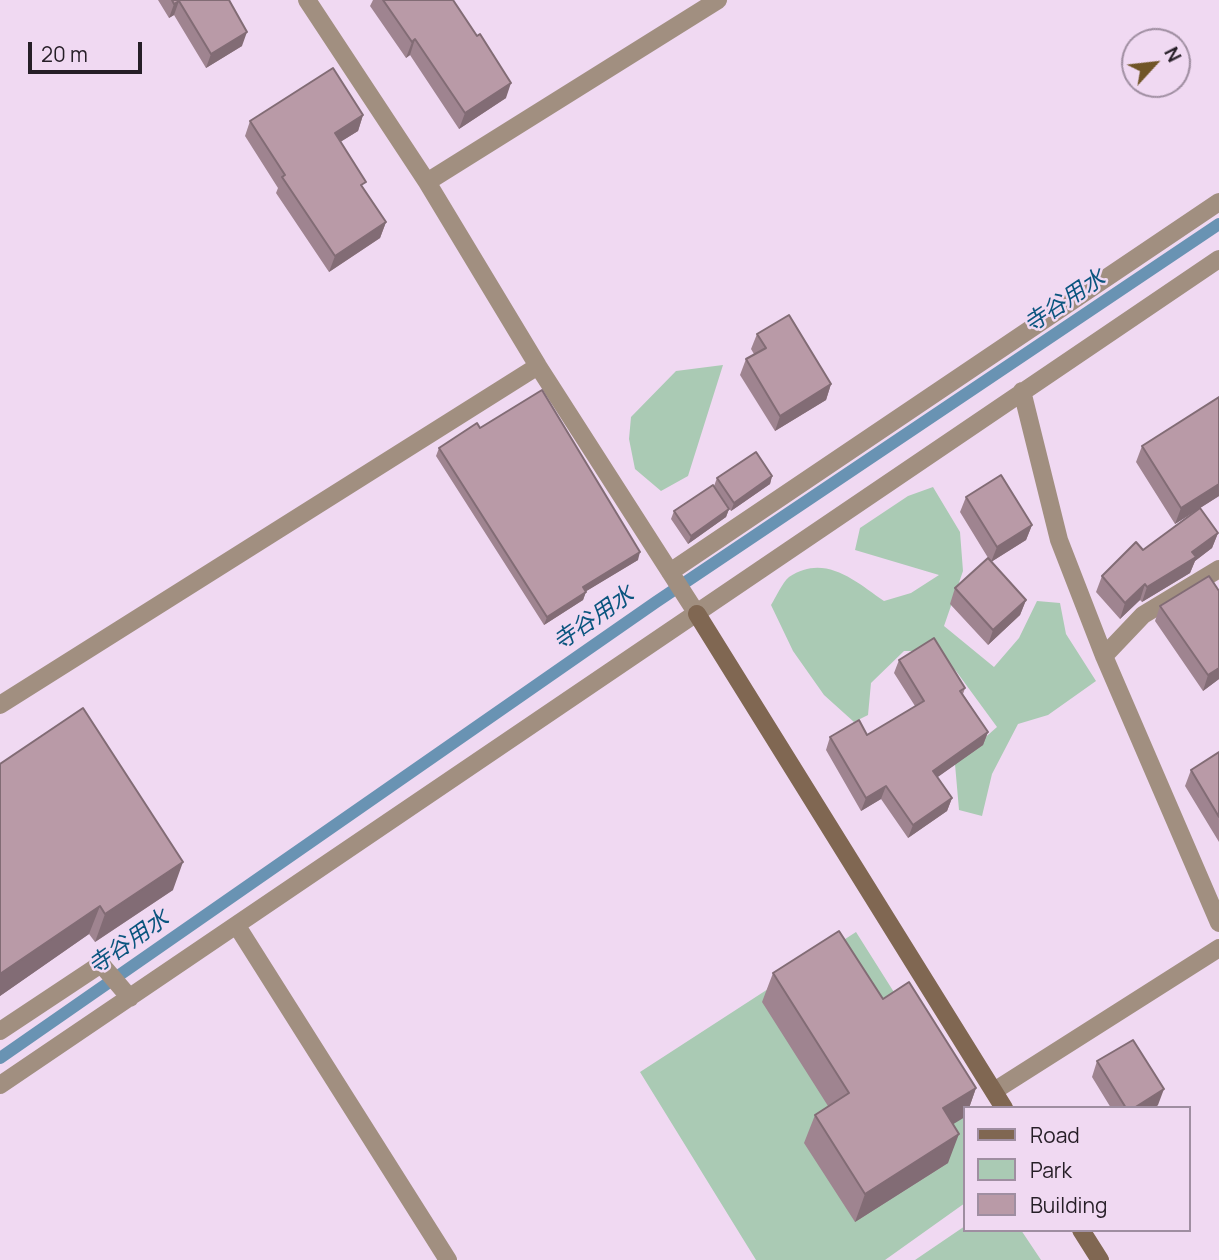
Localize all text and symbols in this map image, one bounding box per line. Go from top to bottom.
scale bar [32,28,145,72]
north arrow [1121,28,1191,98]
text: 20 m [41,40,88,68]
text: N [1158,42,1188,66]
water label: 寺谷用水 [1019,265,1111,339]
water label: 寺谷用水 [548,581,640,657]
water label: 寺谷用水 [83,905,175,981]
legend [964,1106,1191,1232]
text: Road [1030,1121,1080,1149]
text: Park [1030,1156,1072,1184]
text: Building [1030,1191,1107,1219]

